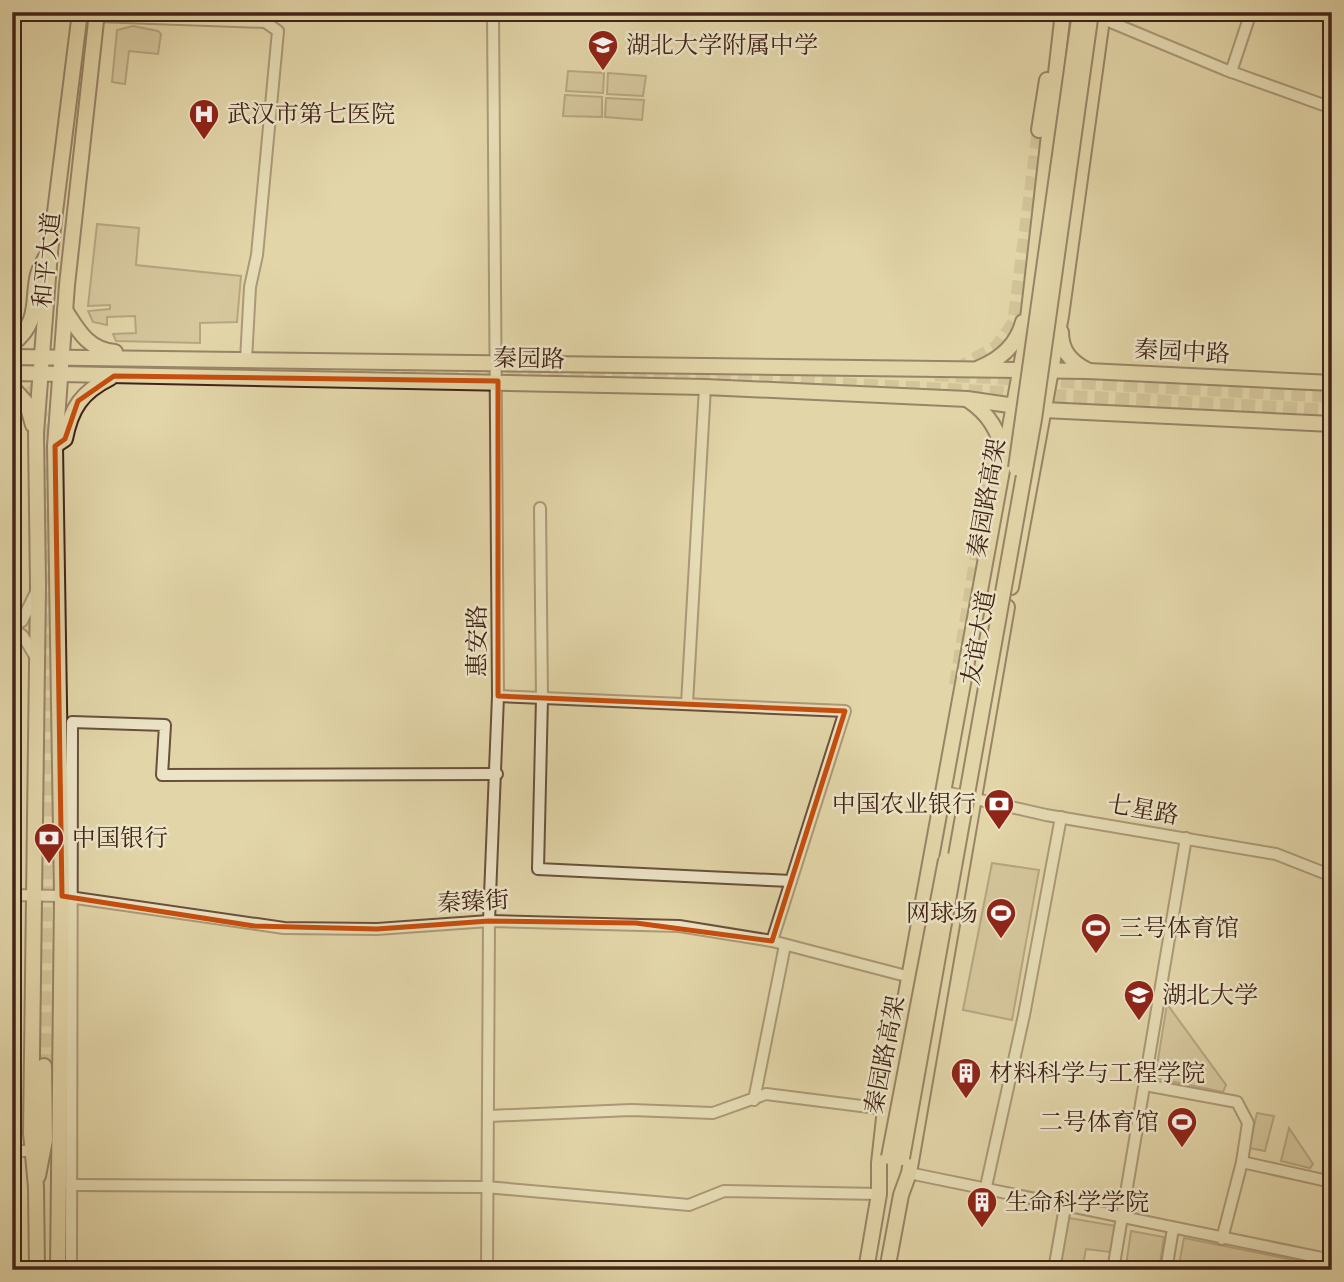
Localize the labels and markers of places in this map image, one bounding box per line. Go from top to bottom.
school or university icon: 湖北大学附属中学 [586,28,620,72]
place label: 湖北大学附属中学 [626,30,818,61]
hospital icon: 武汉市第七医院 [187,97,221,141]
place label: 武汉市第七医院 [227,99,395,130]
bank icon: 中国农业银行 [982,787,1016,831]
place label: 中国农业银行 [832,789,976,820]
bank icon: 中国银行 [32,821,66,865]
place label: 中国银行 [72,823,168,854]
sports icon: 网球场 [984,896,1018,940]
place label: 网球场 [906,898,978,929]
sports icon: 三号体育馆 [1079,911,1113,955]
place label: 三号体育馆 [1119,913,1239,944]
school or university icon: 湖北大学 [1122,978,1156,1022]
place label: 湖北大学 [1162,980,1258,1011]
building icon: 材料科学与工程学院 [949,1056,983,1100]
place label: 材料科学与工程学院 [989,1058,1205,1089]
sports icon: 二号体育馆 [1165,1105,1199,1149]
place label: 二号体育馆 [1039,1107,1159,1138]
building icon: 生命科学学院 [965,1185,999,1229]
place label: 生命科学学院 [1005,1187,1149,1218]

